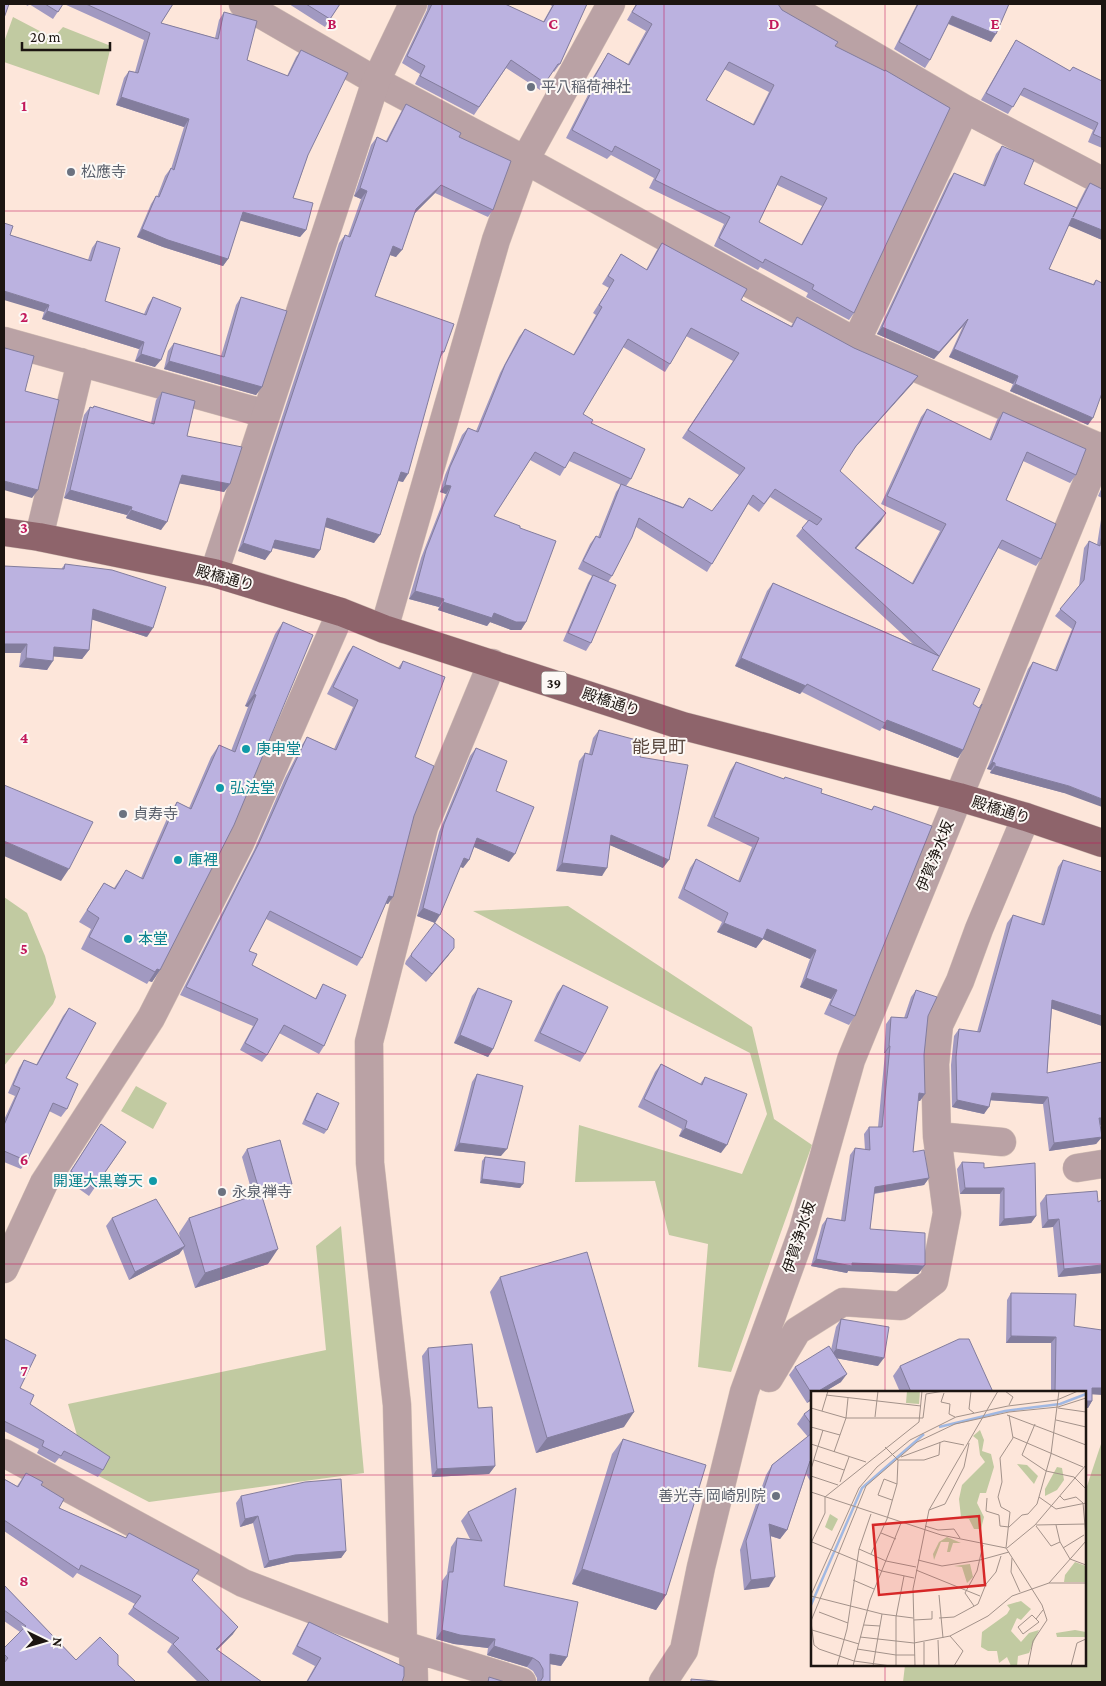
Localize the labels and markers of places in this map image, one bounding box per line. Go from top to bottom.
place label: 平八稲荷神社 [541,79,631,95]
marker: 平八稲荷神社 [525,81,537,93]
place label: 松應寺 [81,164,126,180]
marker: 松應寺 [65,166,77,178]
place label: 庚申堂 [256,741,301,757]
marker: 庚申堂 [240,743,252,755]
place label: 弘法堂 [230,780,275,796]
marker: 弘法堂 [214,782,226,794]
place label: 貞寿寺 [133,806,178,822]
marker: 貞寿寺 [117,808,129,820]
place label: 庫裡 [188,852,218,868]
marker: 庫裡 [172,854,184,866]
place label: 本堂 [138,931,168,947]
marker: 本堂 [122,933,134,945]
place label: 開運大黒尊天 [53,1173,143,1189]
marker: 開運大黒尊天 [147,1175,159,1187]
place label: 永泉禅寺 [232,1184,292,1200]
marker: 永泉禅寺 [216,1186,228,1198]
place label: 善光寺 岡崎別院 [658,1488,766,1504]
marker: 善光寺 岡崎別院 [770,1490,782,1502]

